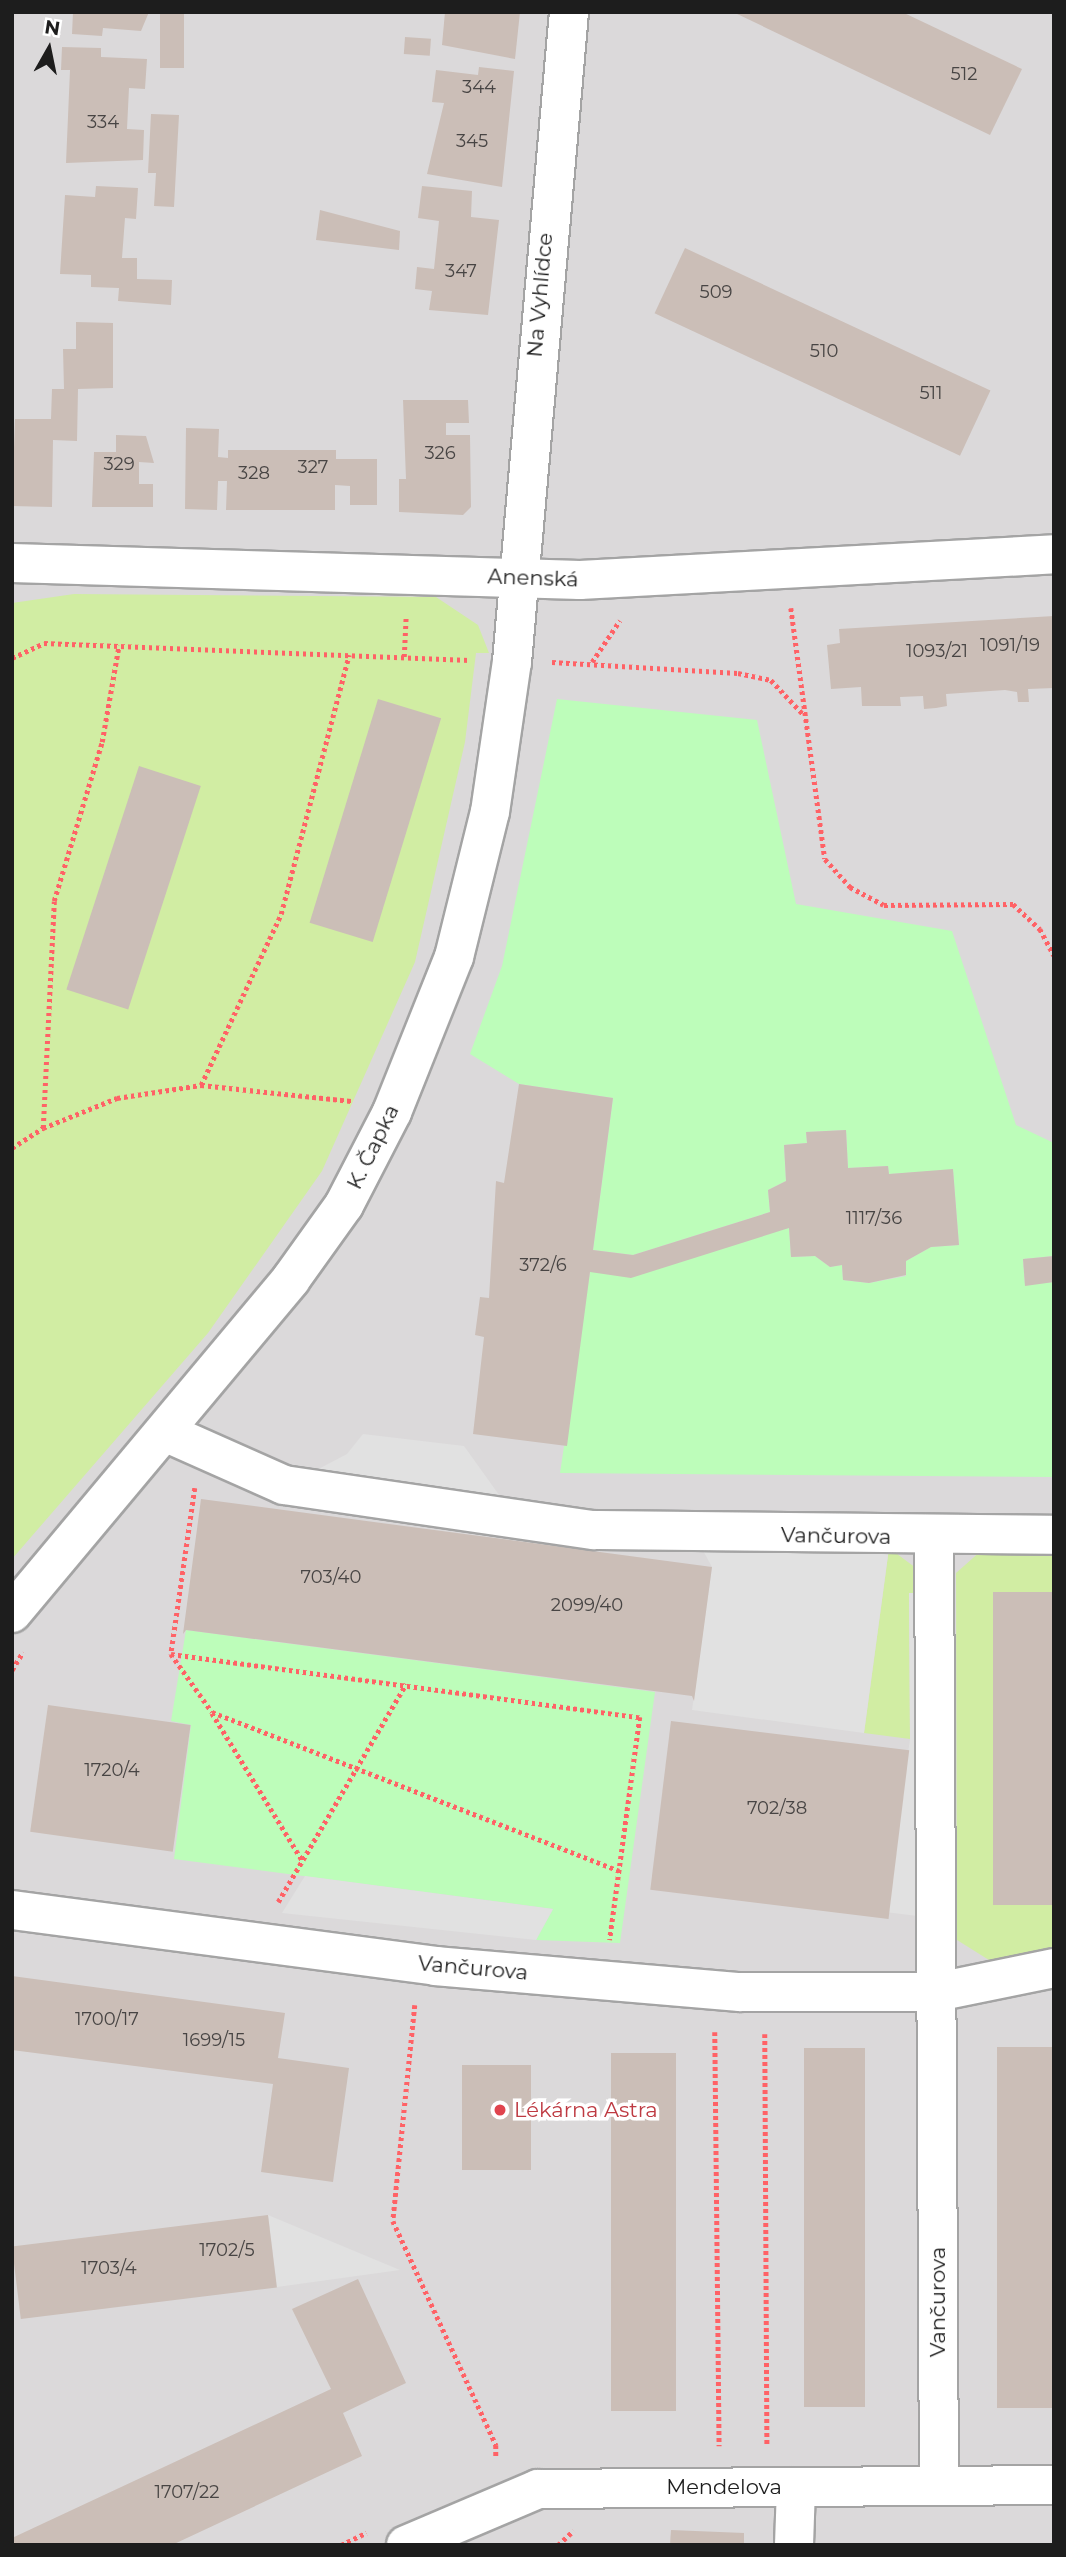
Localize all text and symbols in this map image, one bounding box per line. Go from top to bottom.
north arrow [14,14,84,84]
text: N [43,15,62,40]
house number: 512 [951,63,977,85]
house number: 344 [462,76,496,98]
house number: 334 [87,111,119,133]
house number: 345 [456,130,488,152]
street label: Na Vyhlídce [522,232,558,358]
house number: 347 [445,260,477,282]
house number: 509 [699,281,733,303]
house number: 510 [810,340,838,362]
house number: 511 [919,382,943,404]
house number: 326 [424,442,456,464]
house number: 329 [103,453,135,475]
house number: 327 [298,456,328,478]
house number: 328 [238,462,270,484]
street label: Anenská [487,564,579,592]
house number: 1091/19 [980,634,1040,656]
house number: 1093/21 [906,640,968,662]
street label: K. Čapka [342,1101,404,1193]
house number: 1117/36 [846,1207,902,1229]
house number: 372/6 [519,1254,567,1276]
street label: Vančurova [781,1522,891,1550]
house number: 703/40 [301,1566,361,1588]
house number: 2099/40 [551,1594,623,1616]
house number: 1720/4 [84,1759,140,1781]
house number: 702/38 [747,1797,807,1819]
street label: Vančurova [417,1951,529,1985]
house number: 1700/17 [75,2008,139,2030]
house number: 1699/15 [183,2029,245,2051]
place label: Lékárna Astra [514,2097,658,2123]
marker: Lékárna Astra [492,2102,508,2118]
house number: 1702/5 [199,2239,255,2261]
street label: Vančurova [925,2247,951,2357]
house number: 1703/4 [81,2257,137,2279]
street label: Mendelova [666,2474,782,2500]
house number: 1707/22 [155,2481,219,2503]

